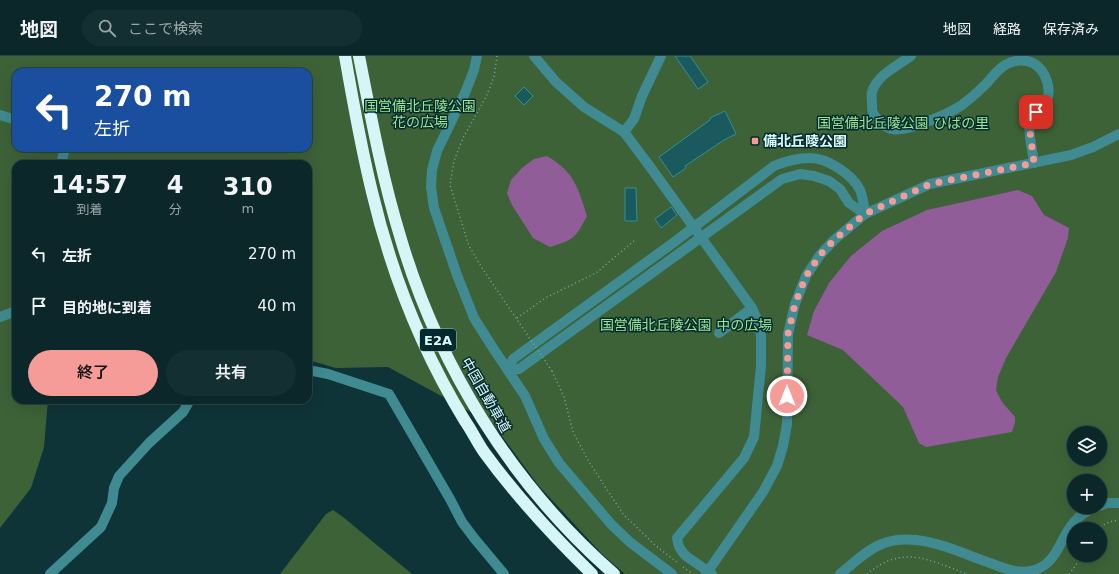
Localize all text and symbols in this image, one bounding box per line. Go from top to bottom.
search box [82,10,362,46]
icon: search [96,17,118,39]
text: 地図 [20,18,58,40]
text: ここで検索 [128,20,203,38]
text: 地図 [943,21,971,37]
text: 経路 [993,21,1021,37]
text: 保存済み [1043,21,1099,37]
text: 270 m [94,80,191,113]
icon: left [28,84,80,136]
pin [1019,95,1053,129]
park label: 国営備北丘陵公園 花の広場 [364,98,476,130]
icon: arrive [1025,101,1047,123]
park label: 国営備北丘陵公園 ひばの里 [817,115,989,131]
text: 左折 [94,118,130,139]
place label: 備北丘陵公園 [763,133,847,149]
marker: 備北丘陵公園 [750,136,760,146]
text: 14:57 [51,171,128,199]
text: 4 [167,171,183,199]
text: 310 [223,173,273,201]
text: m [241,201,254,216]
text: 到着 [76,202,102,217]
text: 分 [169,202,182,217]
icon: left [28,243,50,265]
text: 270 m [248,245,296,263]
text: 左折 [62,247,92,265]
icon: arrive [28,295,50,317]
text: 40 m [258,297,296,315]
text: 目的地に到着 [62,299,152,317]
park label: 国営備北丘陵公園 中の広場 [600,317,772,333]
road number: E2A [420,329,456,351]
button: 終了 [28,350,158,396]
button: 共有 [166,350,296,396]
street label: 中国自動車道 [458,355,514,435]
position arrow [766,375,808,417]
map controls [1067,426,1107,562]
button: layers [1067,426,1107,466]
button: + [1067,474,1107,514]
button: − [1067,522,1107,562]

